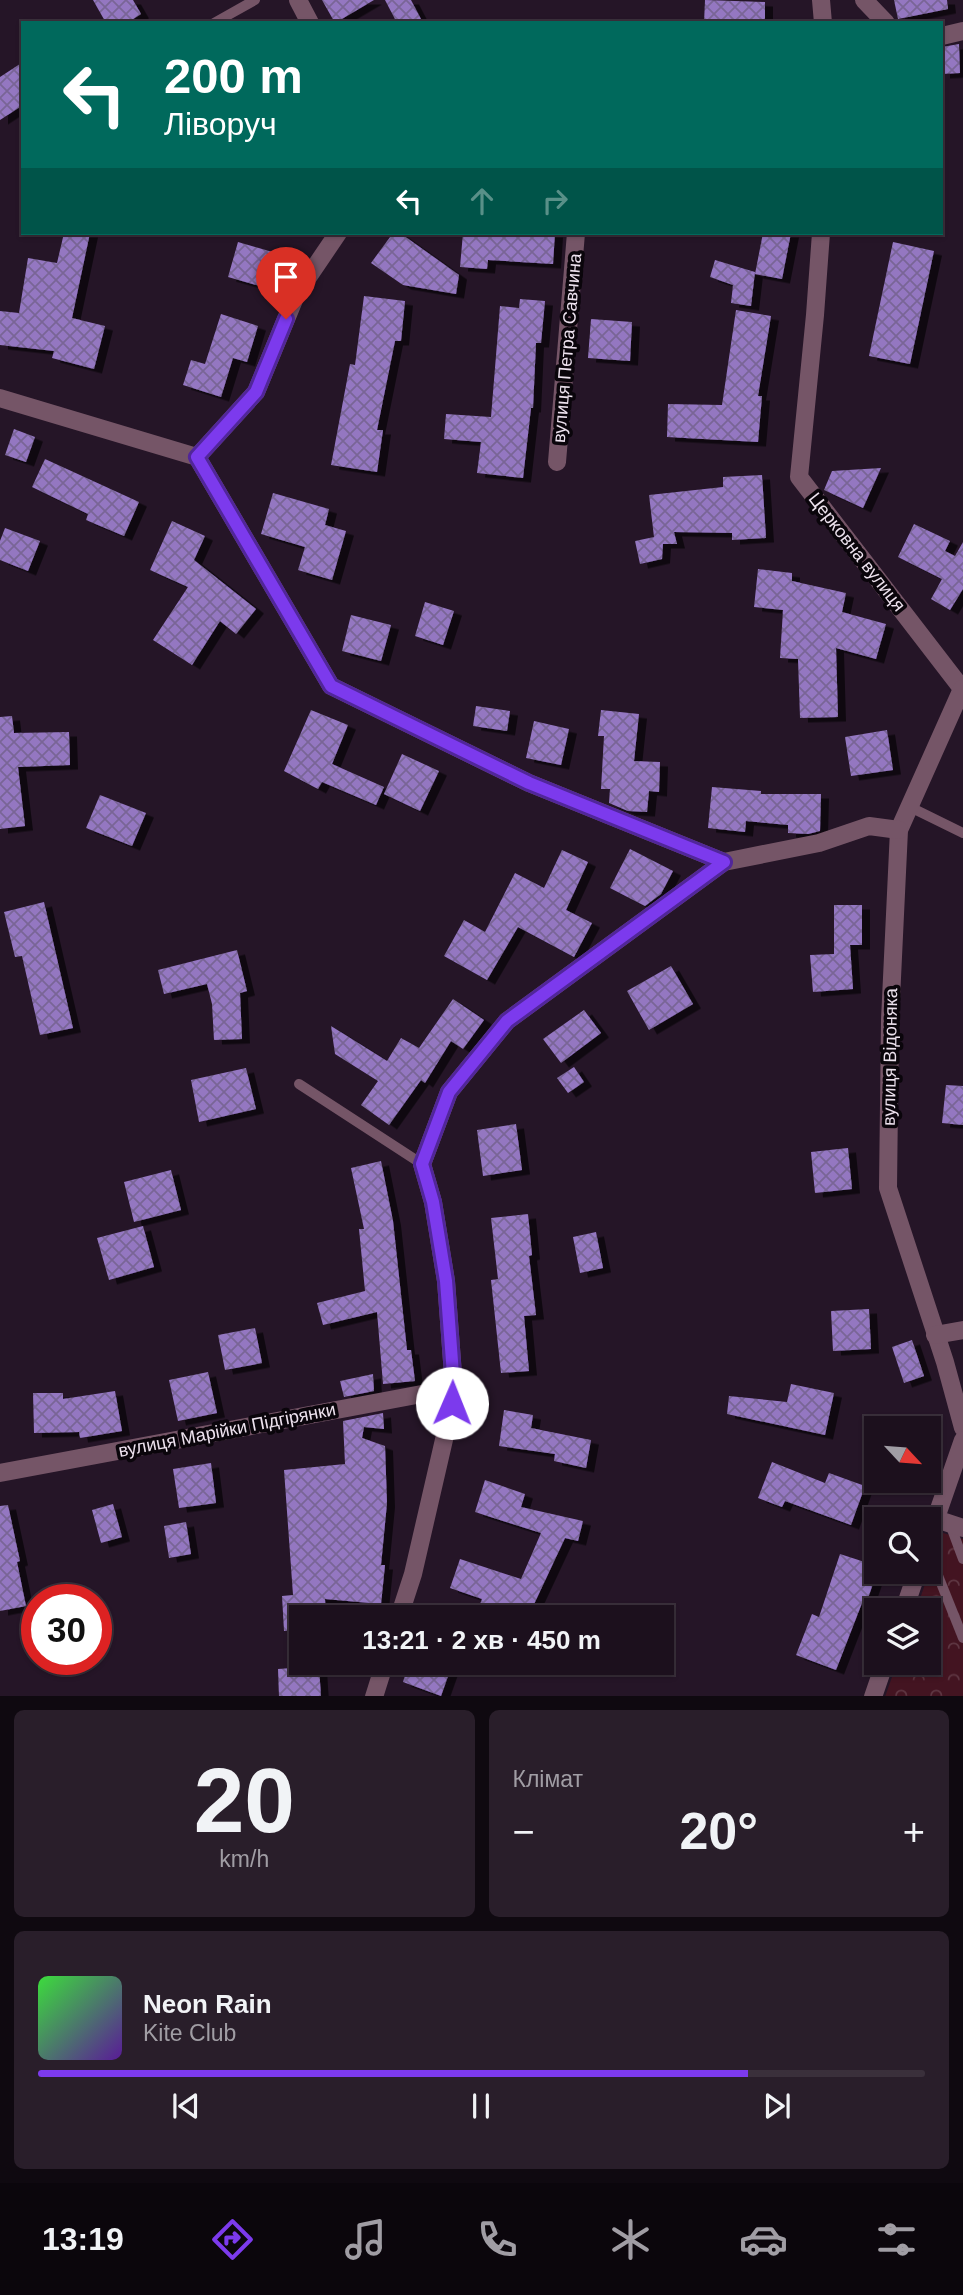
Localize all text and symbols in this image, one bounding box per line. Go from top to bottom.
icon: left [49,49,140,140]
text: 200 m [164,49,303,103]
text: Ліворуч [164,106,277,142]
icon: left [390,182,428,220]
icon: ahead [463,182,501,220]
icon: right [536,182,574,220]
pin [256,247,316,319]
street label: вулиця Петра Савчина [549,251,585,444]
icon: arrive [267,258,305,296]
street label: Церковна вулиця [805,489,909,615]
street label: вулиця Відоняка [879,987,901,1126]
position arrow [415,1366,489,1440]
street label: вулиця Марійки Підгірянки [117,1399,337,1461]
north arrow [864,1416,942,1493]
map controls [864,1416,941,1675]
button: search [864,1507,941,1584]
speed limit sign: 30 [21,1584,112,1675]
button: layers [864,1598,941,1675]
text: 13:21 · 2 хв · 450 m [362,1625,601,1655]
text: 20 [194,1750,295,1851]
text: Клімат [513,1766,583,1792]
text: 20° [679,1802,758,1860]
text: − [513,1811,535,1853]
text: + [903,1811,925,1853]
text: km/h [219,1846,269,1872]
text: Neon Rain [143,1989,272,2019]
text: Kite Club [143,2020,236,2046]
icon: previous [167,2087,205,2125]
icon: pause [462,2087,500,2125]
icon: next [758,2087,796,2125]
icon: directions [208,2215,257,2264]
icon: music [341,2215,390,2264]
icon: phone [473,2215,522,2264]
icon: climate [606,2215,655,2264]
icon: car [739,2215,788,2264]
icon: filters [872,2215,921,2264]
text: 13:19 [42,2221,124,2257]

